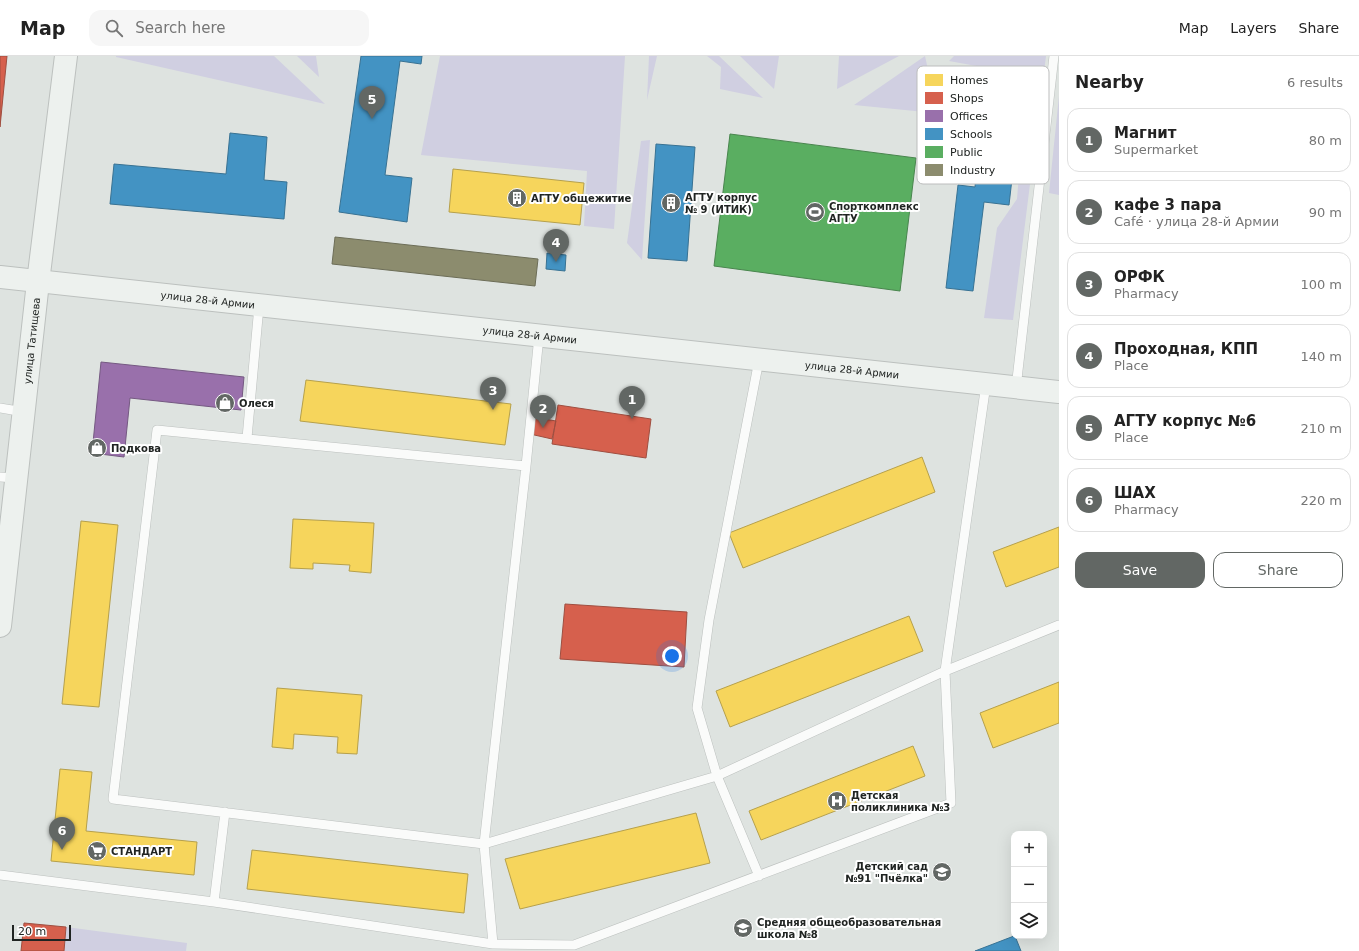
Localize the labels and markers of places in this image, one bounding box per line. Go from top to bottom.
pin: 5 [359,86,385,119]
building icon: АГТУ общежитие [506,187,528,209]
building icon: АГТУ корпус № 9 (ИТИК) [660,192,682,214]
place label: АГТУ корпус № 9 (ИТИК) [685,192,757,215]
place label: АГТУ общежитие [531,193,632,204]
sports icon: Спорткомплекс АГТУ [804,201,826,223]
place label: Спорткомплекс АГТУ [829,201,919,224]
pin: 4 [543,229,569,262]
pin: 3 [480,377,506,410]
pin: 1 [619,386,645,419]
shop icon: Олеся [214,392,236,414]
pin: 2 [530,395,556,428]
place label: Олеся [239,398,274,409]
shop icon: Подкова [86,437,108,459]
place label: Подкова [111,443,161,454]
hospital icon: Детская поликлиника №3 [826,790,848,812]
place label: Детская поликлиника №3 [851,790,950,813]
pin: 6 [49,817,75,850]
supermarket icon: СТАНДАРТ [86,840,108,862]
place label: СТАНДАРТ [111,846,172,857]
place label: Детский сад №91 "Пчёлка" [845,861,928,884]
school or university icon: Детский сад №91 "Пчёлка" [931,861,953,883]
school or university icon: Средняя общеобразовательная школа №8 [732,917,754,939]
place label: Средняя общеобразовательная школа №8 [757,917,941,940]

